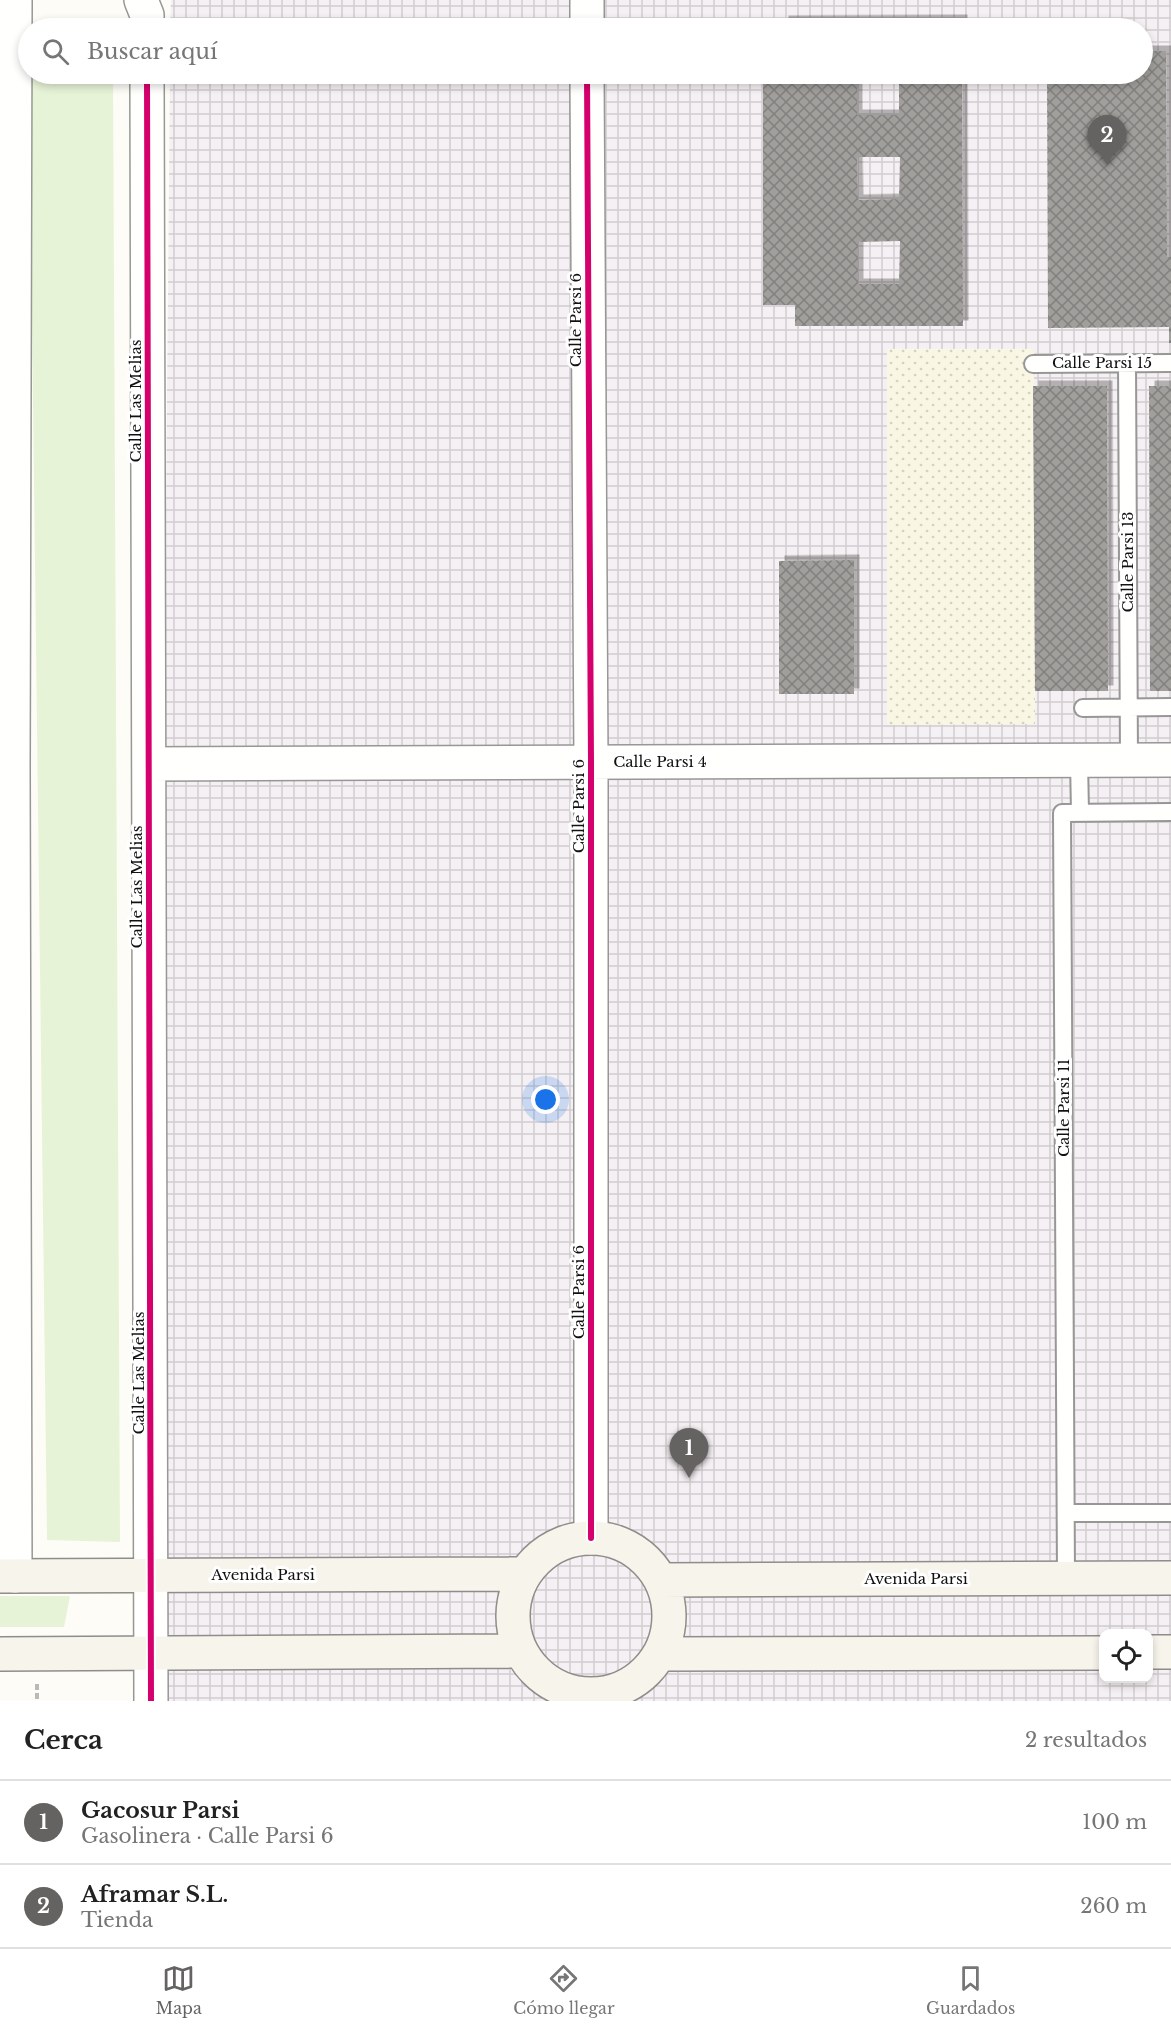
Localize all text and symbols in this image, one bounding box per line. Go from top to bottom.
search box [18,18,1153,84]
icon: search [39,35,72,68]
text: Buscar aquí [87,38,218,65]
pin: 2 [1088,116,1126,165]
street label: Calle Parsi 6 [566,273,585,367]
street label: Calle Las Melias [126,339,145,463]
street label: Calle Parsi 15 [1052,353,1152,372]
street label: Calle Parsi 13 [1118,512,1137,612]
street label: Calle Parsi 4 [613,752,707,771]
street label: Calle Parsi 6 [569,759,588,853]
street label: Calle Las Melias [127,825,146,949]
street label: Calle Parsi 11 [1054,1059,1073,1157]
your location [531,1085,560,1114]
street label: Calle Parsi 6 [569,1245,588,1339]
street label: Calle Las Melias [129,1311,148,1435]
pin: 1 [670,1428,708,1478]
street label: Avenida Parsi [210,1565,315,1584]
street label: Avenida Parsi [863,1569,968,1588]
map controls [1099,1629,1153,1683]
button: locate [1099,1629,1153,1683]
text: Cerca [24,1724,103,1756]
text: 2 resultados [1025,1728,1147,1752]
text: Gacosur Parsi [81,1797,239,1824]
text: 1 [39,1810,48,1834]
text: 100 m [1082,1810,1147,1834]
text: Gasolinera · Calle Parsi 6 [81,1824,334,1848]
text: Aframar S.L. [81,1881,228,1908]
text: 2 [37,1894,50,1918]
text: 260 m [1080,1894,1147,1918]
text: Tienda [81,1908,153,1932]
tab: Mapa [156,1962,202,2018]
tab: Cómo llegar [513,1962,615,2018]
tab: Guardados [926,1962,1015,2018]

